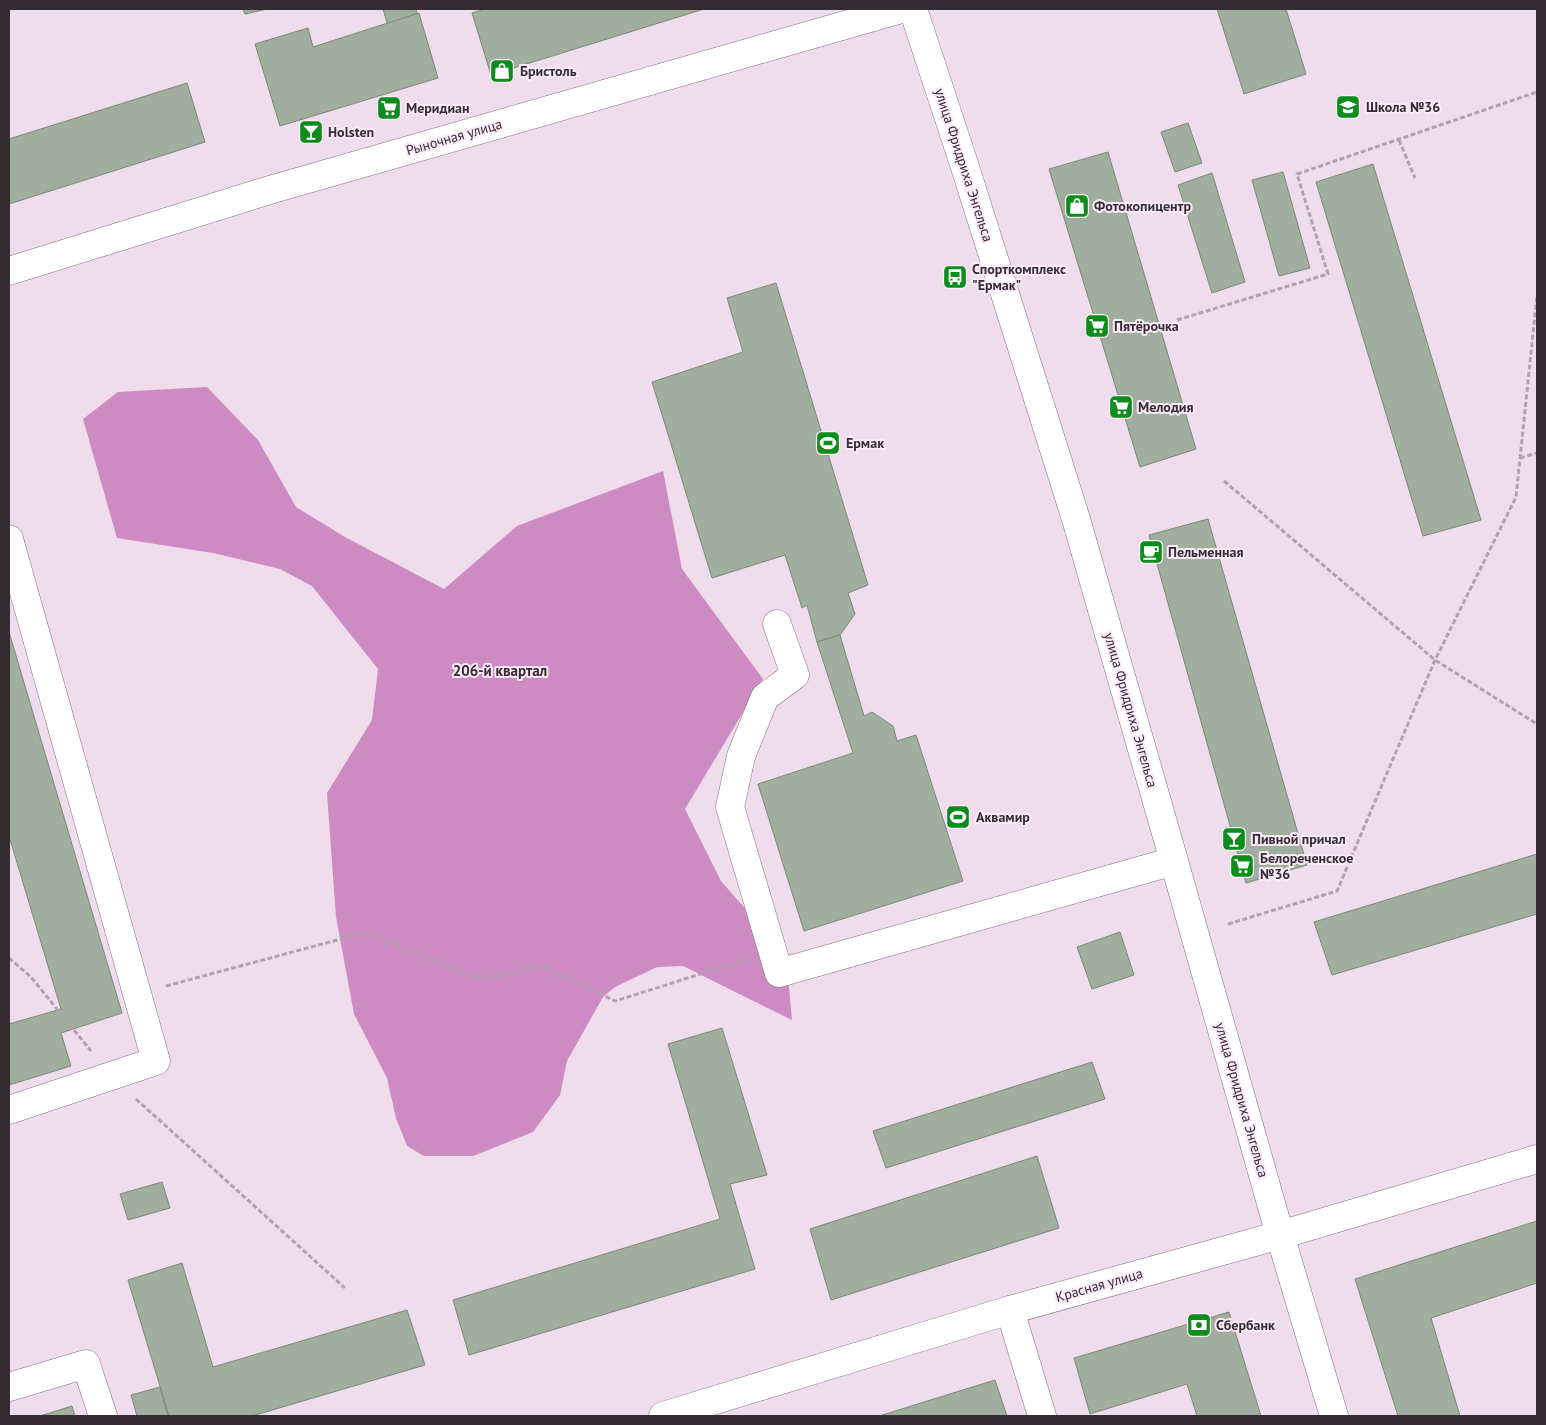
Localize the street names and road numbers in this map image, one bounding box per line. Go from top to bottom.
street label: улица Фридриха Энгельса [931,86,997,244]
street label: Рыночная улица [404,115,504,159]
street label: улица Фридриха Энгельса [1100,631,1162,790]
street label: улица Фридриха Энгельса [1211,1021,1273,1180]
street label: Красная улица [1053,1264,1145,1306]

